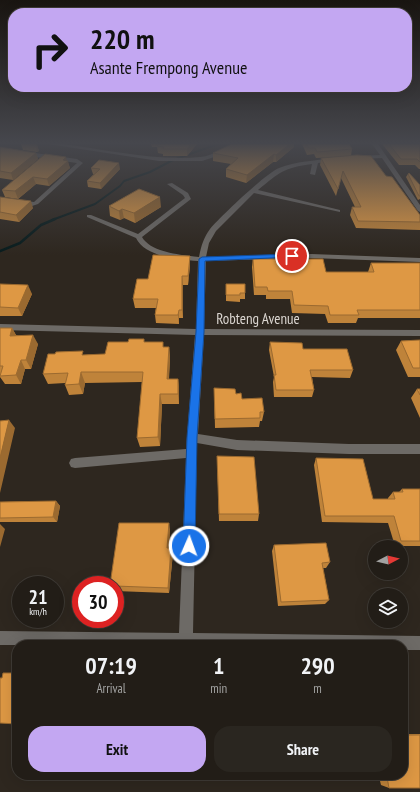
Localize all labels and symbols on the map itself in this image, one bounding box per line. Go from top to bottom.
pin [275,239,309,273]
street label: Robteng Avenue [216,309,300,328]
position arrow [168,525,210,567]
north arrow [368,540,408,580]
speed limit sign: 30 [72,576,124,628]

